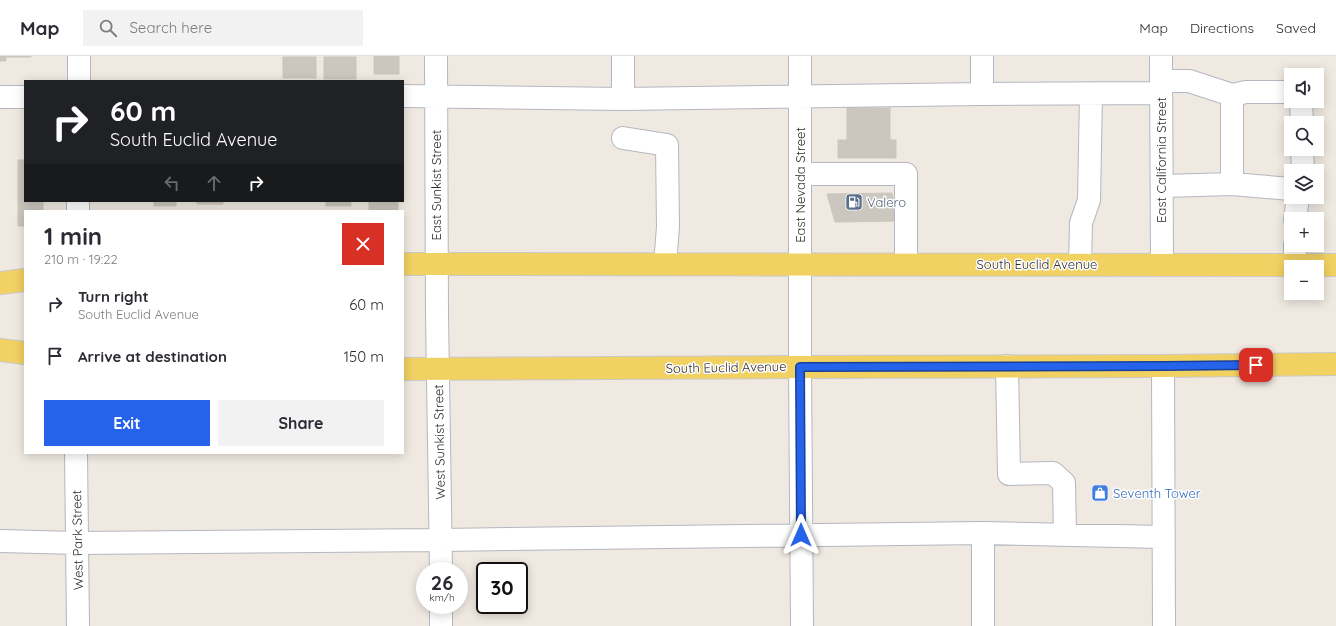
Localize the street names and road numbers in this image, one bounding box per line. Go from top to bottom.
street label: East California Street [1153,97,1169,223]
street label: East Nevada Street [792,127,808,243]
street label: East Sunkist Street [428,130,444,240]
street label: South Euclid Avenue [977,256,1097,272]
street label: South Euclid Avenue [665,358,787,376]
street label: West Sunkist Street [430,384,448,500]
street label: West Park Street [68,490,86,590]

